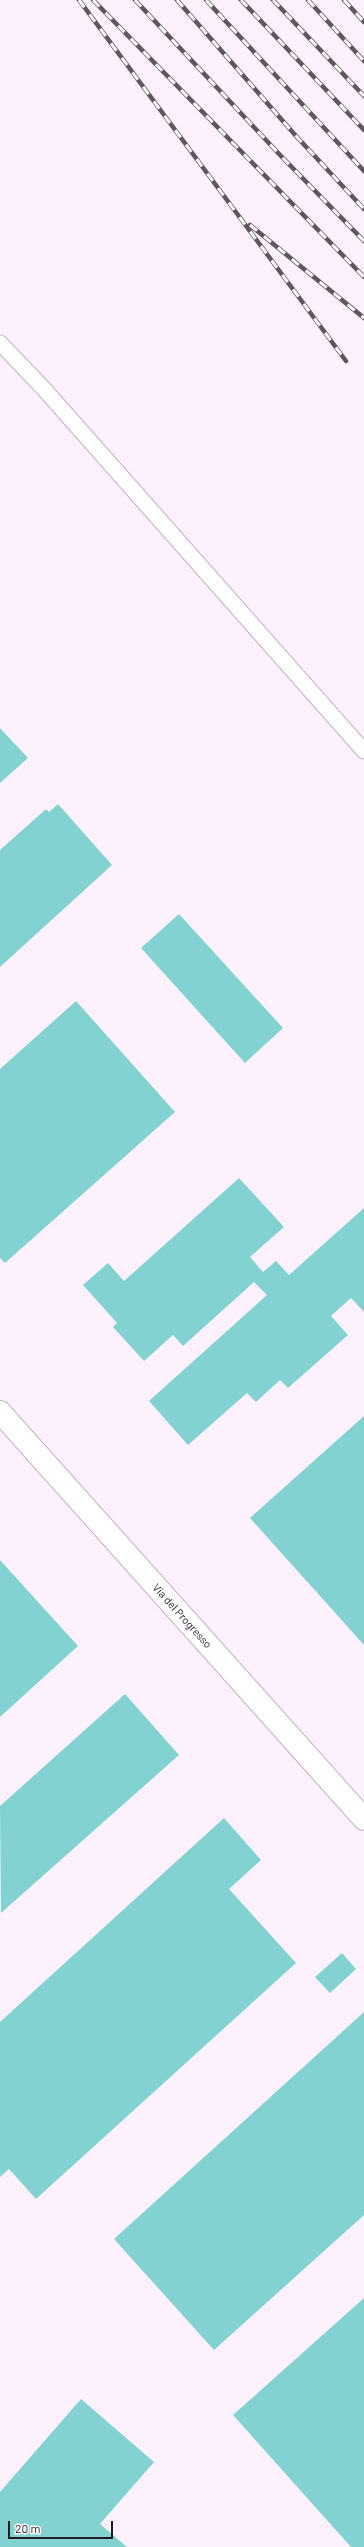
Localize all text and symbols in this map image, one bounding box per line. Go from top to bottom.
street label: Via del Progresso [150,1581,214,1651]
scale bar [10,2513,115,2539]
text: 20 m [15,2521,41,2535]

